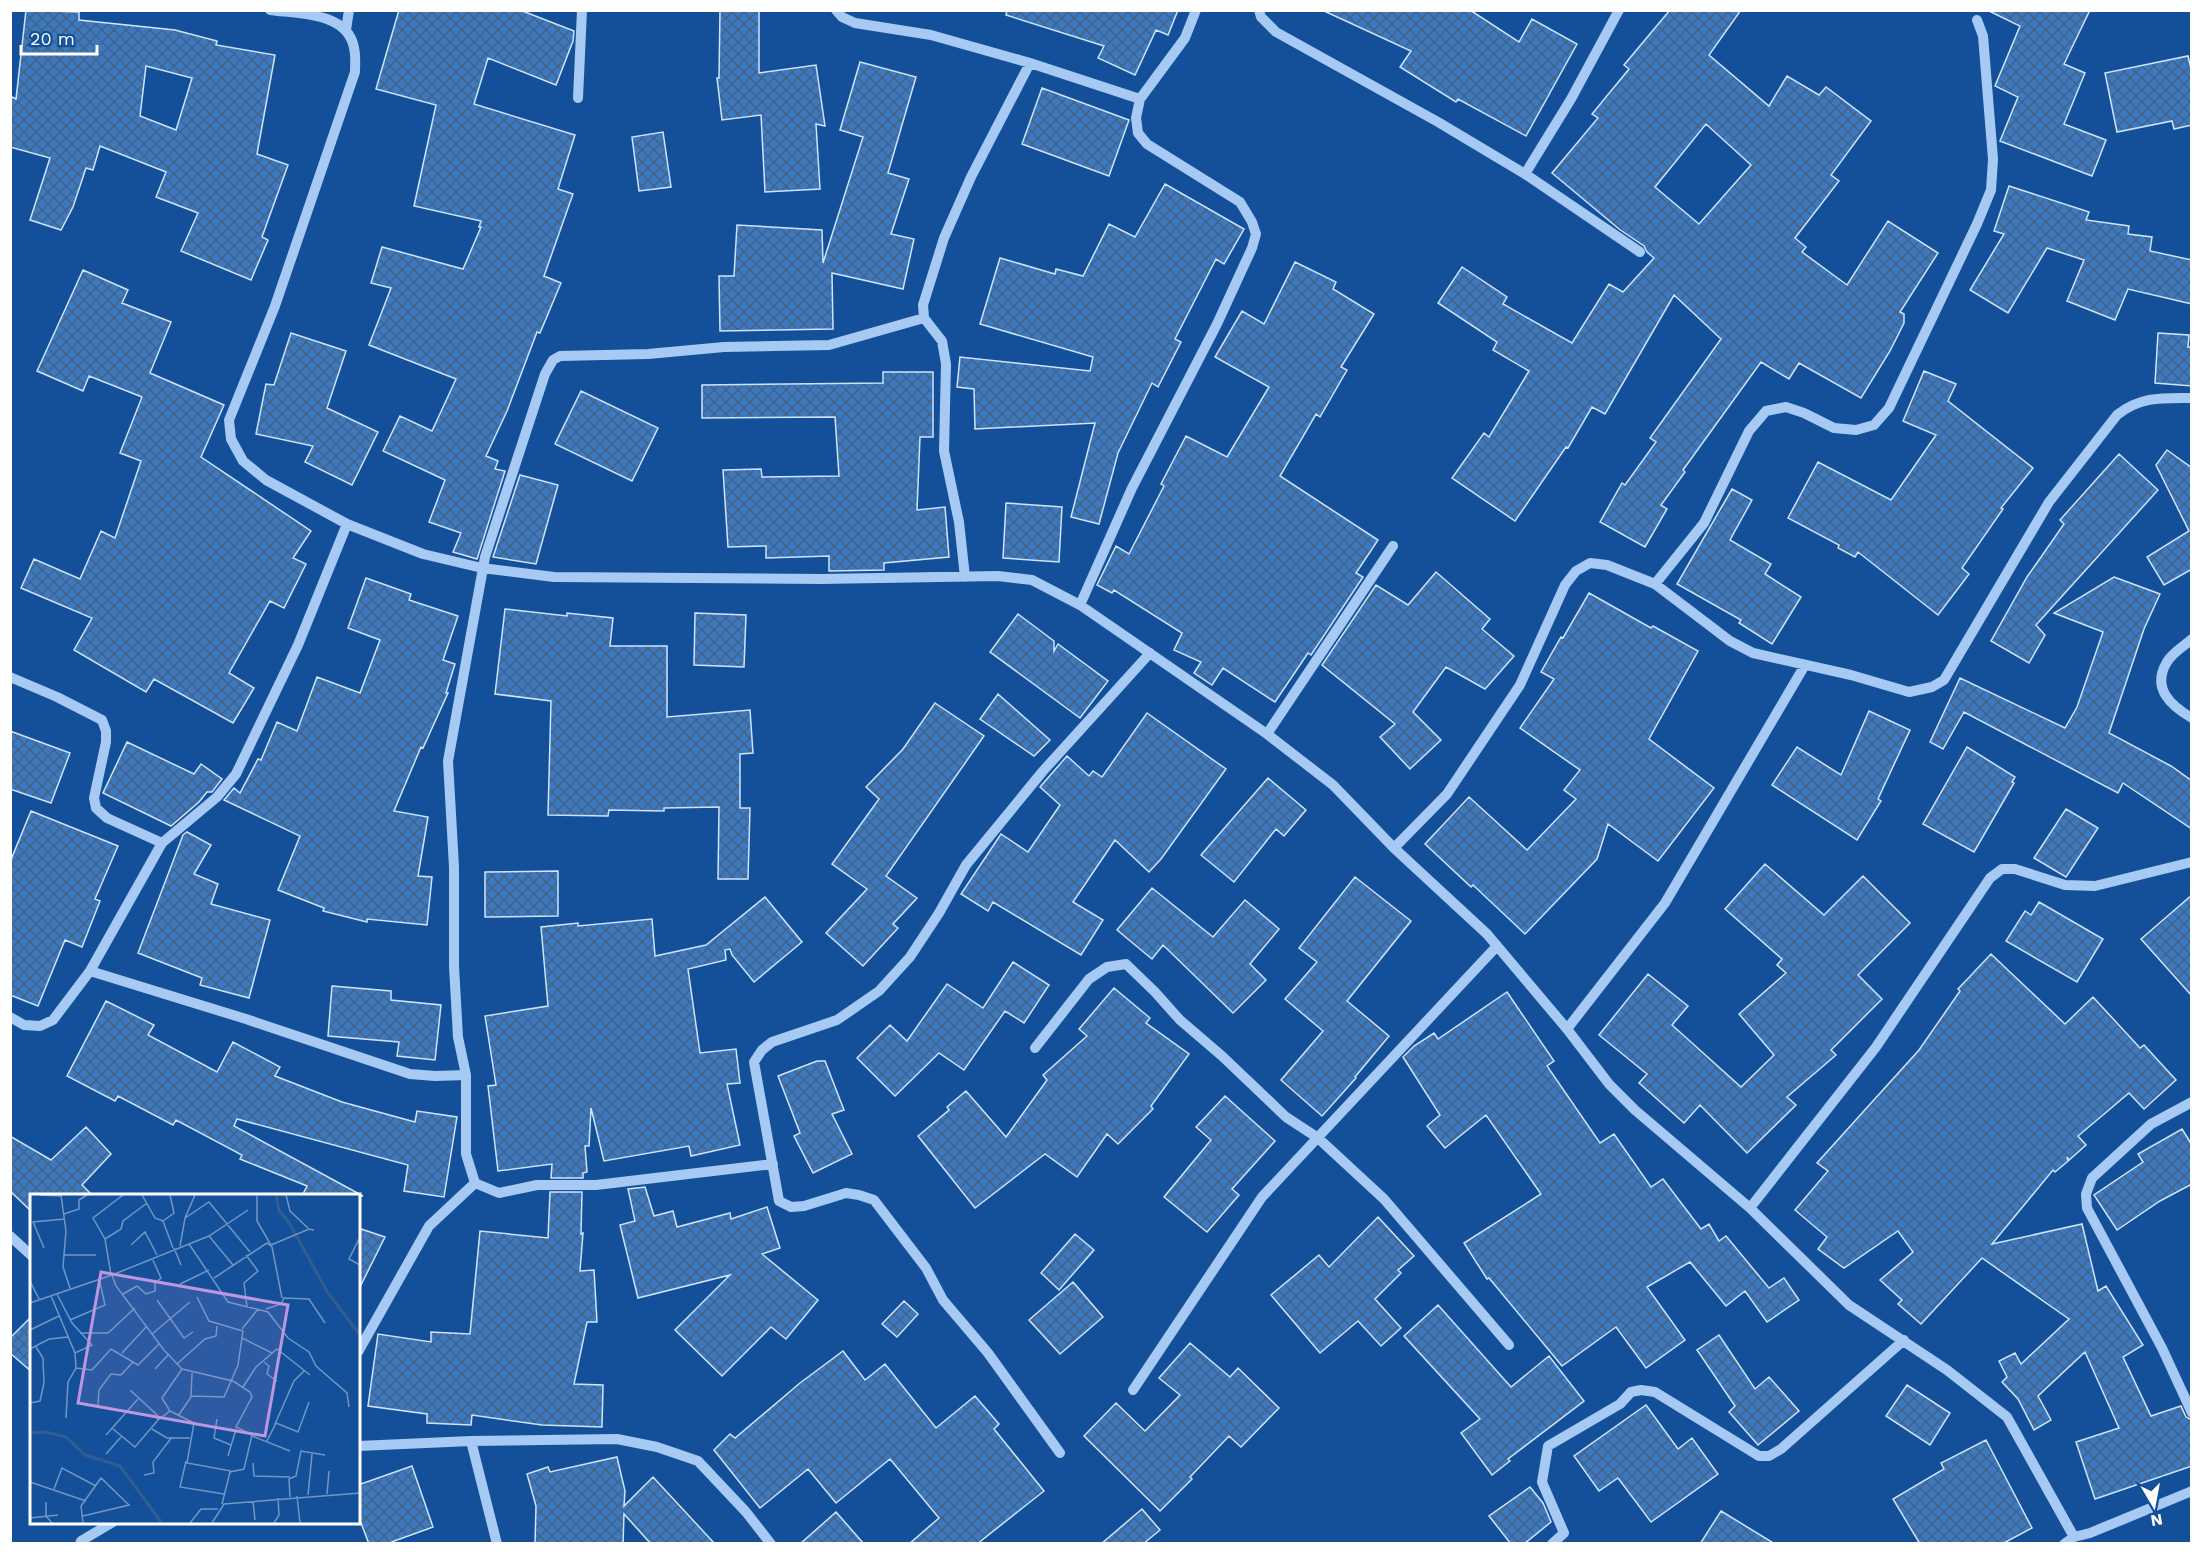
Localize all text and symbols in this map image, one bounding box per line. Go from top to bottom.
scale bar [21,18,98,56]
text: 20 m [30,28,75,49]
inset map [30,1194,360,1524]
north arrow [2124,1476,2184,1536]
text: N [2149,1510,2164,1531]

